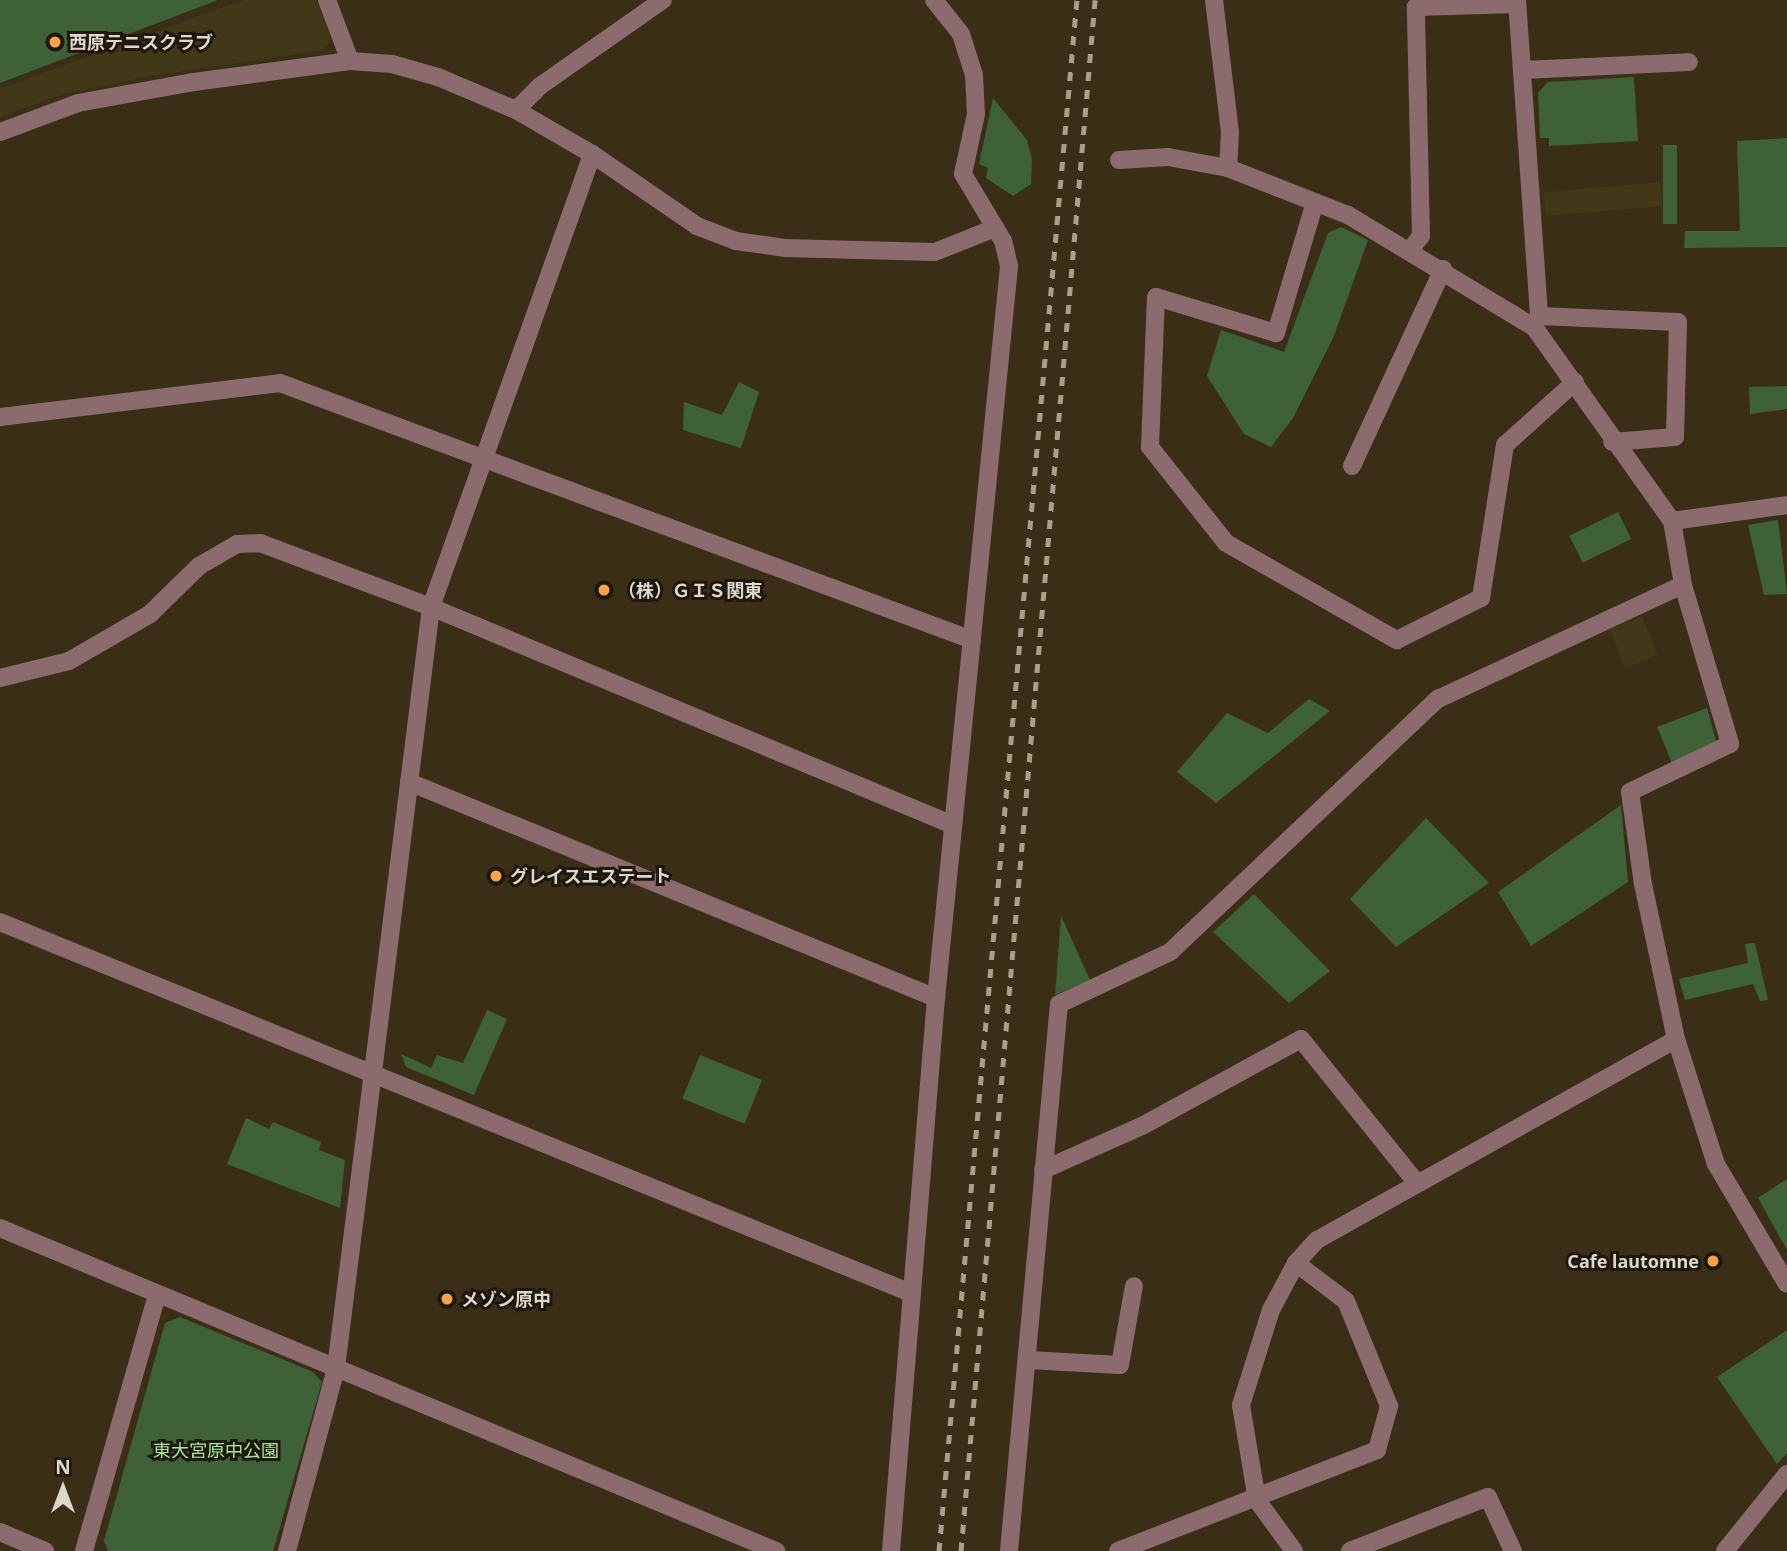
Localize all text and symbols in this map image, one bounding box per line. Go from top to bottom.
place label: 西原テニスクラブ [69,31,213,53]
marker: 西原テニスクラブ [47,34,63,50]
place label: （株）ＧＩＳ関東 [618,579,762,601]
marker: （株）ＧＩＳ関東 [596,582,612,598]
place label: グレイスエステート [510,865,672,887]
marker: グレイスエステート [488,868,504,884]
place label: Cafe lautomne [1567,1250,1699,1272]
marker: Cafe lautomne [1705,1253,1721,1269]
place label: メゾン原中 [461,1288,551,1310]
marker: メゾン原中 [439,1291,455,1307]
park label: 東大宮原中公園 [153,1439,279,1461]
north arrow [28,1453,98,1523]
text: N [55,1454,71,1480]

